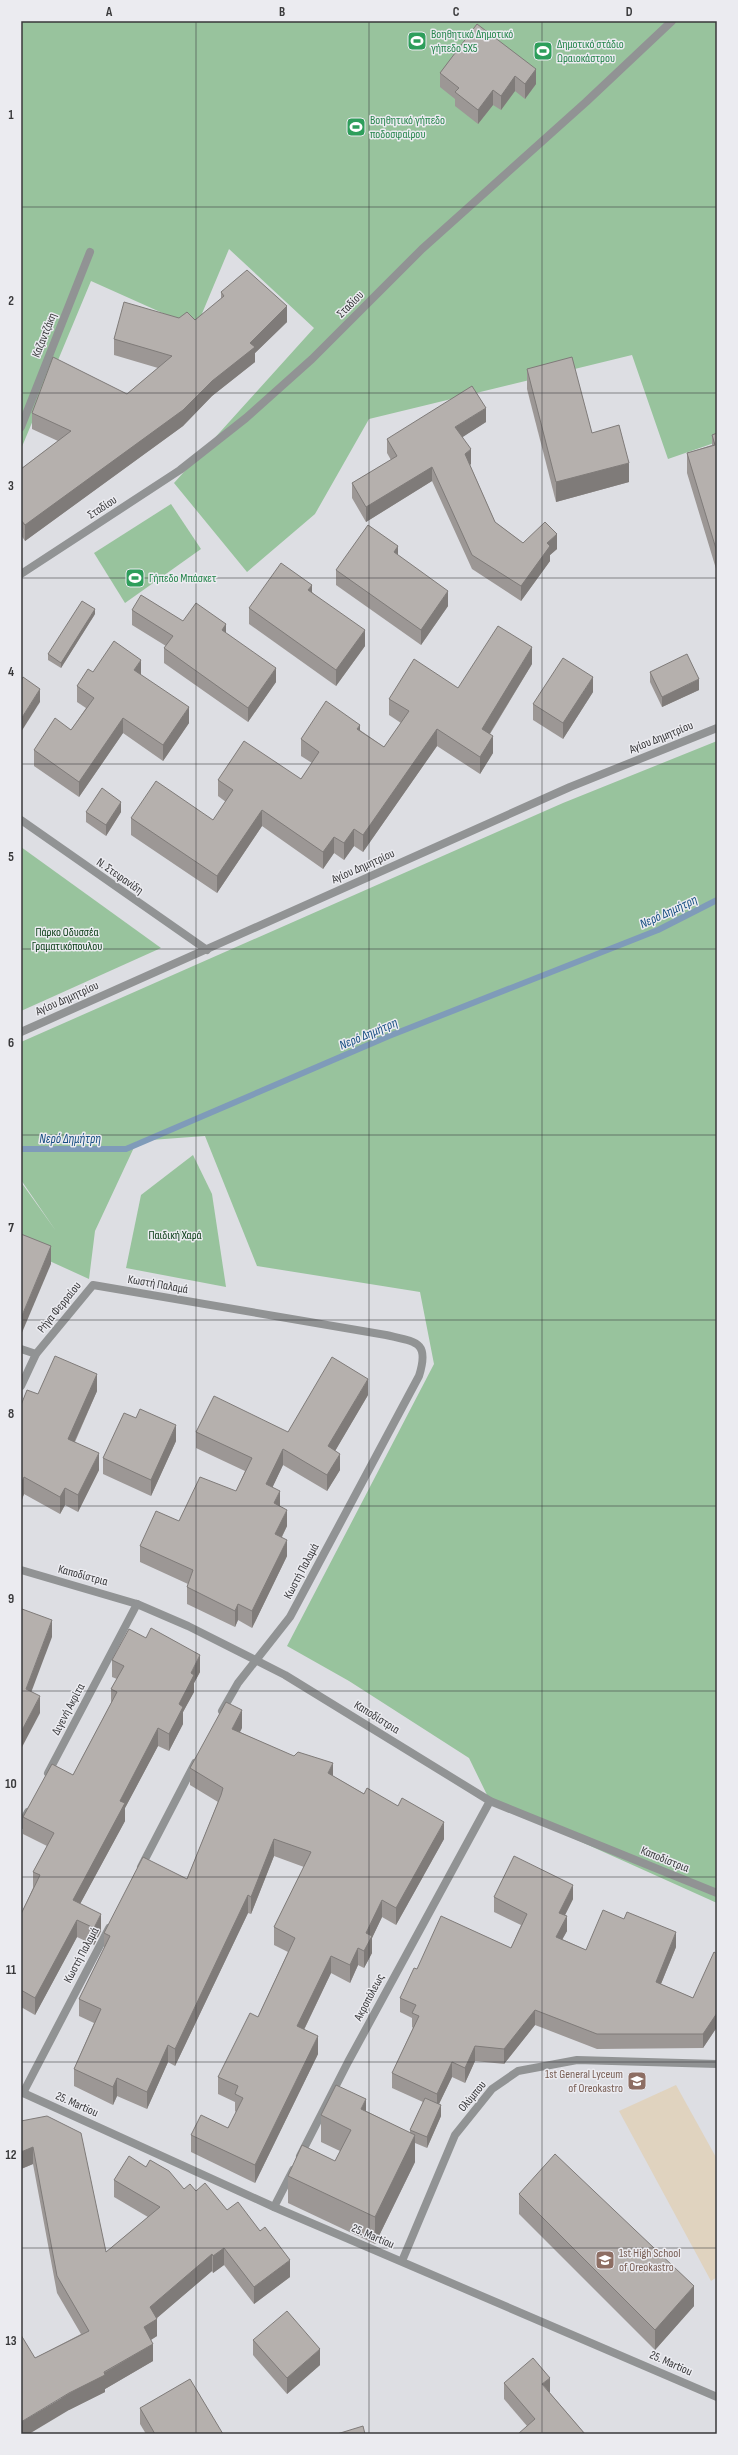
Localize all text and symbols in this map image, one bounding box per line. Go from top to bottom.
text: A [105,4,113,20]
text: B [279,4,285,20]
text: C [453,4,460,20]
text: D [626,4,633,20]
place label: Βοηθητικό Δημοτικό γήπεδο 5Χ5 [430,27,513,56]
sports icon: Βοηθητικό Δημοτικό γήπεδο 5Χ5 [406,30,428,52]
place label: Δημοτικό στάδιο Ωραιοκάστρου [557,37,624,66]
sports icon: Δημοτικό στάδιο Ωραιοκάστρου [532,40,554,62]
text: 1 [8,107,14,123]
place label: Βοηθητικό γήπεδο ποδοσφαίρου [370,113,445,142]
sports icon: Βοηθητικό γήπεδο ποδοσφαίρου [345,116,367,138]
street label: Σταδίου [334,288,367,321]
text: 2 [8,293,14,309]
street label: Καζαντζάκη [29,311,60,360]
text: 3 [8,478,14,494]
street label: Σταδίου [85,492,120,522]
sports icon: Γήπεδο Μπάσκετ [124,567,146,589]
place label: Γήπεδο Μπάσκετ [149,571,217,586]
text: 4 [8,664,14,680]
street label: Αγίου Δημητρίου [626,718,695,757]
street label: Αγίου Δημητρίου [328,846,397,887]
text: 5 [8,849,14,865]
street label: Ν. Στεφανίδη [93,855,146,898]
water label: Νερό Δημήτρη [637,891,700,932]
park label: Πάρκο Οδυσσέα Γραματικόπουλου [32,925,102,954]
street label: Αγίου Δημητρίου [32,978,101,1019]
water label: Νερό Δημήτρη [337,1014,400,1053]
text: 6 [8,1035,14,1051]
water label: Νερό Δημήτρη [39,1131,101,1147]
text: 7 [8,1220,14,1236]
park label: Παιδική Χαρά [148,1228,202,1243]
street label: Κωστή Παλαμά [127,1272,189,1297]
street label: Ρήγα Φερραίου [34,1279,85,1336]
text: 8 [8,1406,14,1422]
street label: Κωστή Παλαμά [281,1541,322,1602]
street label: Καποδίστρια [56,1562,109,1589]
text: 9 [8,1591,14,1607]
street label: Διγενή Ακρίτα [49,1681,88,1738]
street label: Καποδίστρια [351,1698,402,1737]
text: 10 [5,1776,17,1792]
street label: Καποδίστρια [638,1843,691,1876]
street label: Κωστή Παλαμά [61,1925,102,1986]
text: 11 [6,1962,16,1978]
street label: Ακροπόλεως [350,1971,388,2024]
place label: 1st General Lyceum of Oreokastro [545,2067,623,2096]
school or university icon: 1st General Lyceum of Oreokastro [626,2070,648,2092]
street label: Ολύμπου [455,2078,490,2115]
street label: 25. Martiou [53,2088,100,2120]
text: 12 [6,2147,17,2163]
street label: 25. Martiou [349,2221,397,2252]
place label: 1st High School of Oreokastro [619,2246,681,2275]
school or university icon: 1st High School of Oreokastro [594,2249,616,2271]
text: 13 [6,2333,17,2349]
street label: 25. Martiou [647,2347,694,2379]

